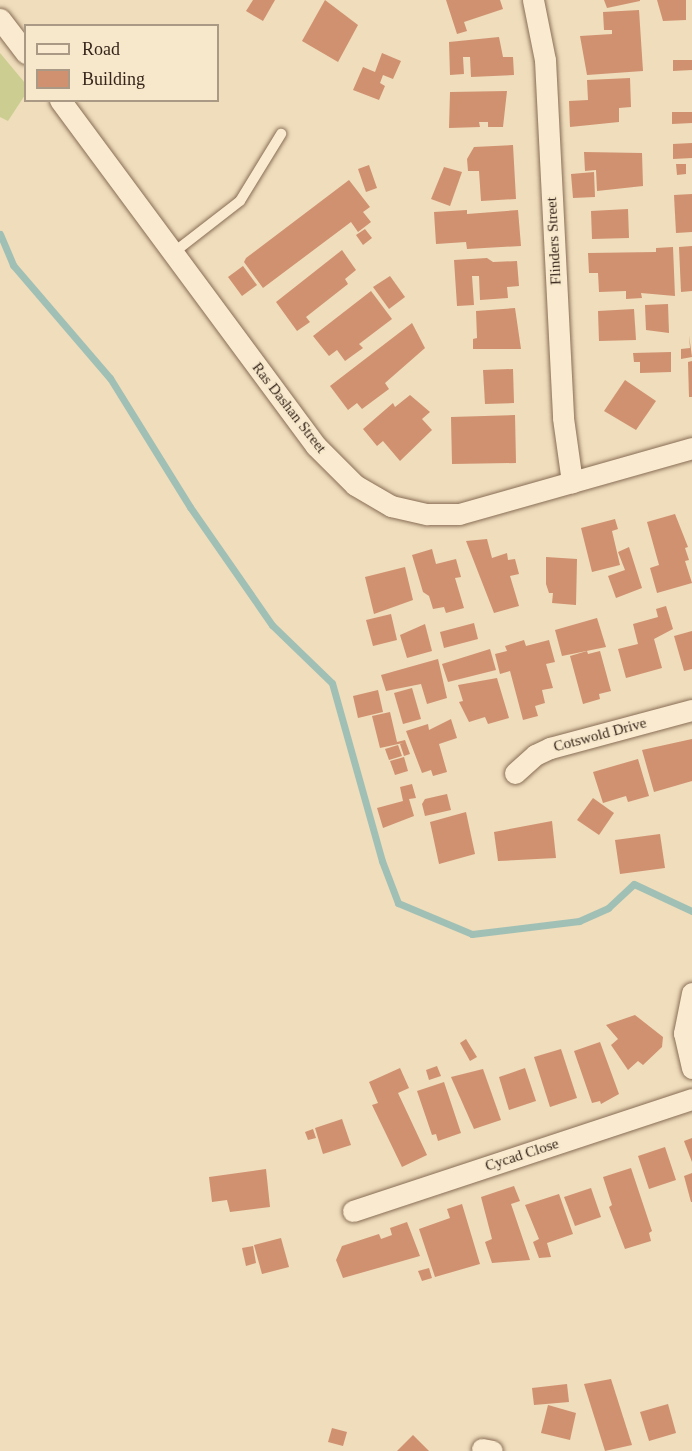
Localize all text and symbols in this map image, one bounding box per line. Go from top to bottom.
legend [24,24,219,102]
text: Road [82,39,120,59]
text: Building [82,69,145,89]
street label: Flinders Street [543,197,565,285]
street label: Ras Dashan Street [248,359,330,457]
street label: Cotswold Drive [552,714,648,756]
street label: Cycad Close [483,1135,561,1175]

